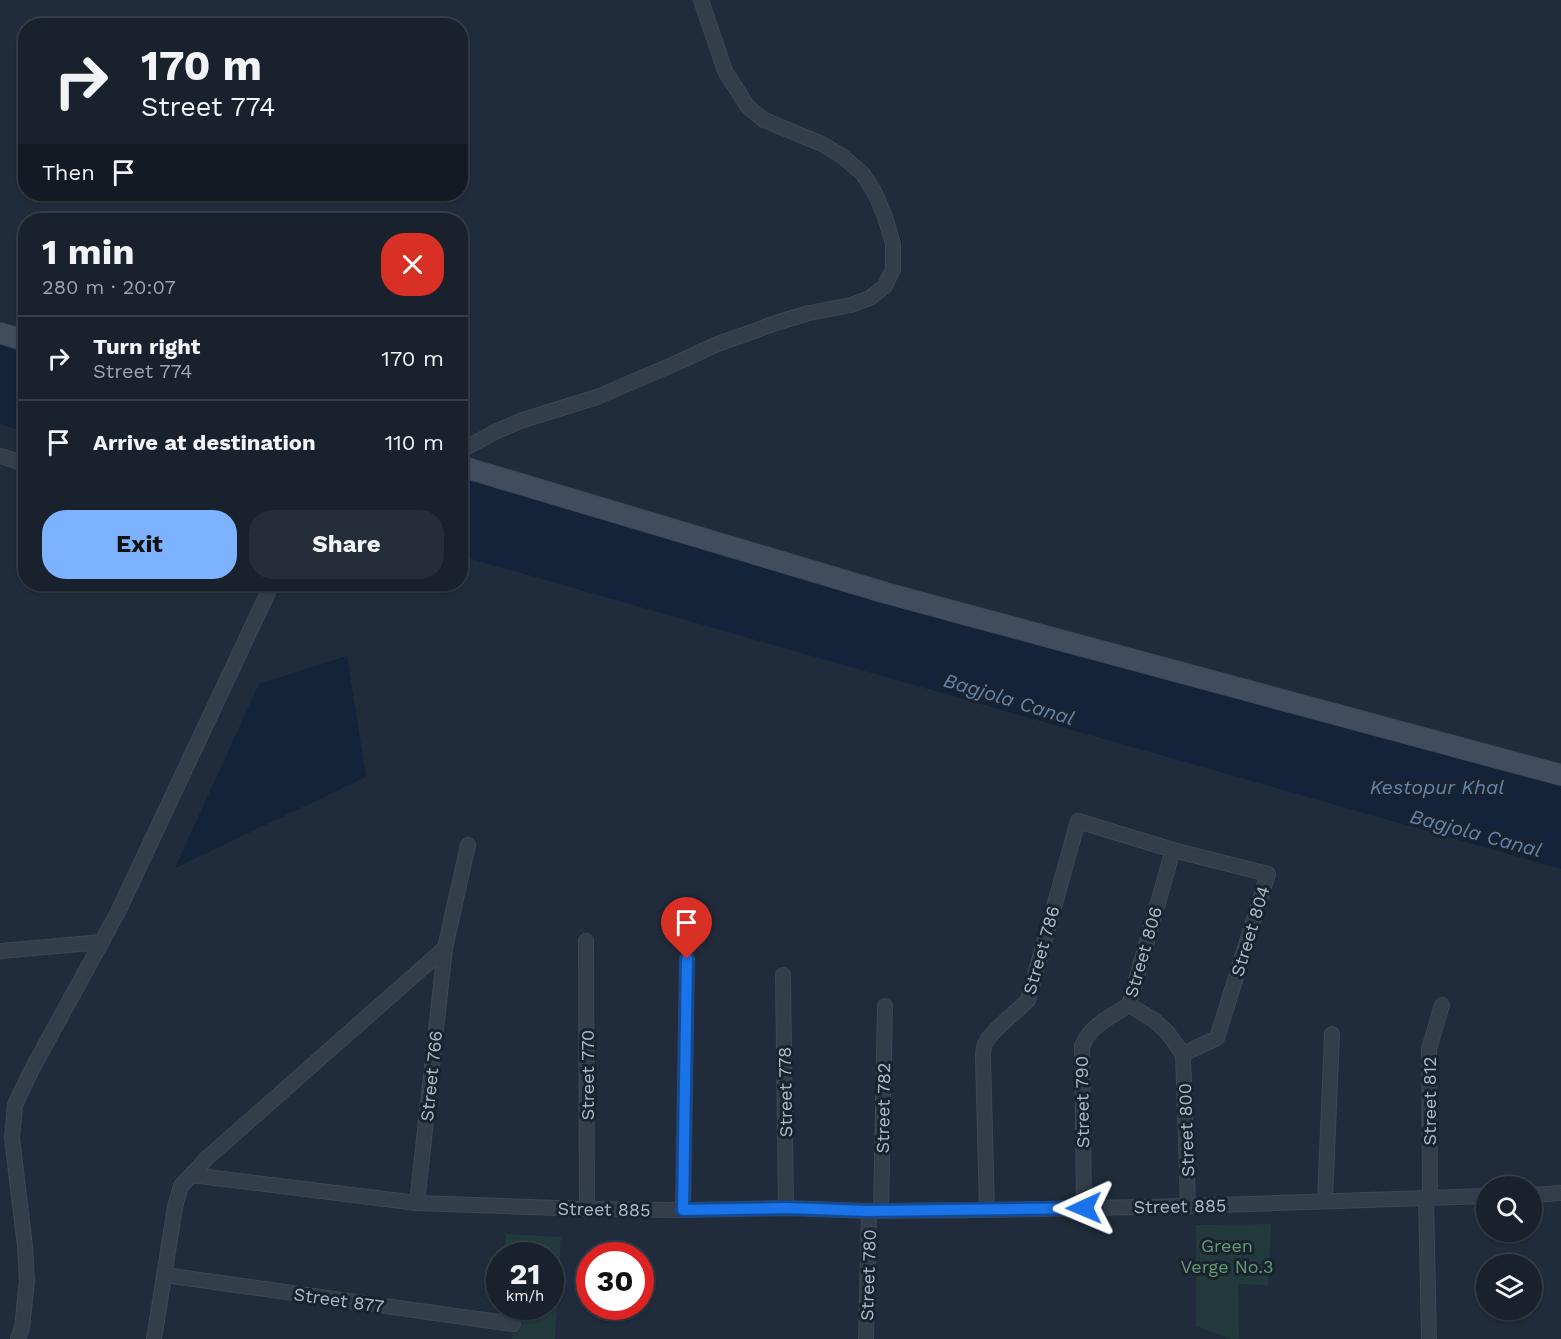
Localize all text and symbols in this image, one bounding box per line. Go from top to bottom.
text: 170 m [141,41,262,90]
icon: right [42,42,120,120]
text: Street 774 [141,91,275,123]
icon: arrive [107,156,140,189]
text: Then [42,160,95,185]
text: 1 min [42,231,134,273]
button: close [381,233,444,296]
text: 280 m · 20:07 [42,275,176,299]
text: Turn right [93,334,200,359]
icon: right [42,342,75,375]
text: 170 m [381,346,444,371]
text: Street 774 [93,359,193,383]
icon: arrive [42,426,75,459]
text: Arrive at destination [93,430,316,455]
text: 110 m [385,430,444,455]
button: Exit [42,510,237,579]
button: Share [249,510,444,579]
water label: Bagjola Canal [941,668,1077,730]
water label: Kestopur Khal [1370,775,1504,799]
water label: Bagjola Canal [1407,804,1545,862]
street label: Street 804 [1226,883,1274,979]
pin [661,897,712,959]
street label: Street 786 [1018,903,1064,997]
street label: Street 806 [1120,904,1166,1000]
icon: arrive [670,906,703,939]
street label: Street 766 [416,1030,446,1122]
street label: Street 770 [577,1030,598,1120]
street label: Street 778 [774,1047,796,1137]
street label: Street 790 [1071,1056,1093,1148]
street label: Street 812 [1419,1057,1440,1145]
street label: Street 782 [872,1062,894,1154]
street label: Street 800 [1174,1083,1198,1177]
position arrow [1052,1176,1116,1240]
map controls [1476,1176,1542,1320]
button: search [1476,1176,1542,1242]
street label: Street 885 [1133,1195,1227,1217]
street label: Street 885 [557,1198,651,1220]
street label: Street 780 [856,1229,880,1321]
park label: Green Verge No.3 [1180,1235,1274,1277]
speed limit sign: 30 [576,1242,654,1320]
button: layers [1476,1254,1542,1320]
text: 21 [510,1256,540,1291]
street label: Street 877 [293,1283,385,1317]
text: km/h [506,1287,544,1305]

